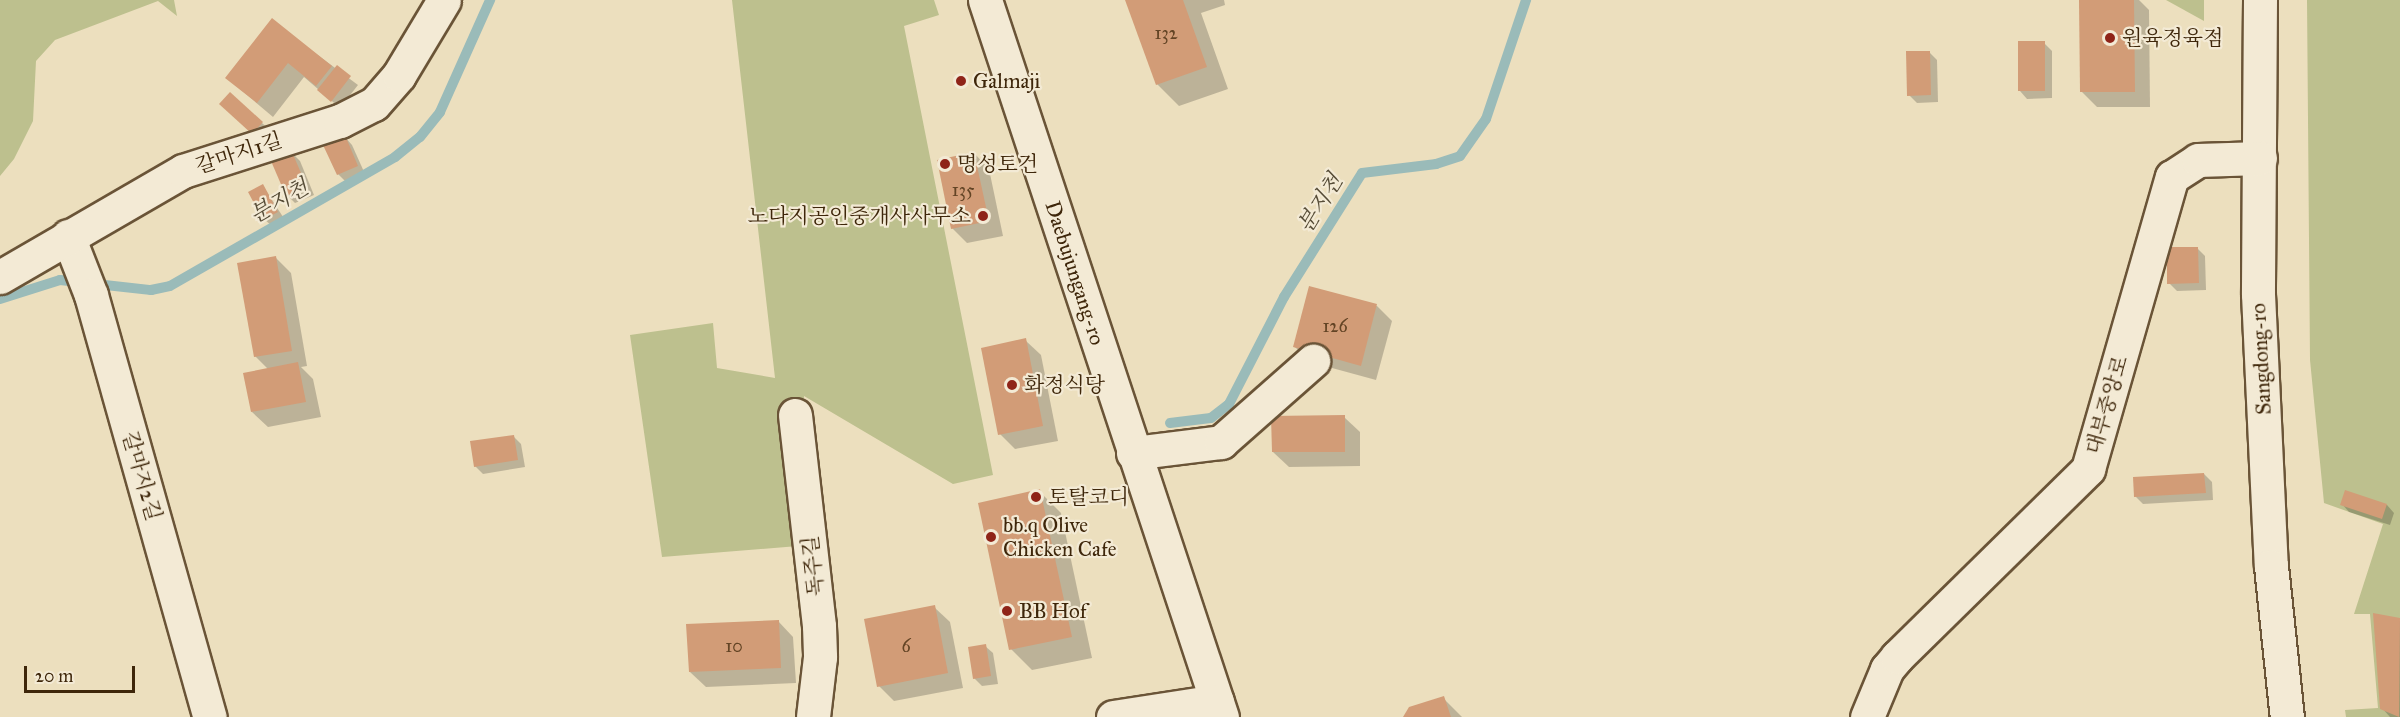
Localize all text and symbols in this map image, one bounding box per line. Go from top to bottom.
house number: 132 [1154,22,1178,44]
place label: 원육정육점 [2122,25,2223,51]
marker: 원육정육점 [2103,31,2117,45]
place label: Galmaji [973,68,1040,94]
marker: Galmaji [954,74,968,88]
street label: 갈마지1길 [193,127,285,179]
place label: 명성토건 [957,151,1038,177]
marker: 명성토건 [938,157,952,171]
water label: 분지천 [1292,169,1348,237]
water label: 분지천 [245,174,313,228]
house number: 135 [952,179,974,201]
street label: Daebujungang-ro [1040,198,1110,348]
place label: 노다지공인중개사사무소 [748,203,971,229]
marker: 노다지공인중개사사무소 [976,209,990,223]
street label: Sangdong-ro [2245,303,2277,415]
house number: 126 [1322,315,1348,337]
street label: 대부중앙로 [2081,353,2133,457]
place label: 화정식당 [1024,372,1105,398]
marker: 화정식당 [1005,378,1019,392]
street label: 갈마지2길 [117,429,167,523]
place label: 토탈코디 [1048,484,1129,510]
marker: 토탈코디 [1029,490,1043,504]
place label: bb.q Olive Chicken Cafe [1003,512,1117,562]
marker: bb.q Olive Chicken Cafe [984,530,998,544]
street label: 독주길 [797,534,829,598]
place label: BB Hof [1019,598,1087,624]
marker: BB Hof [1000,604,1014,618]
house number: 10 [725,635,743,657]
house number: 6 [901,635,911,657]
scale bar [27,654,138,692]
text: 20 m [35,665,73,687]

